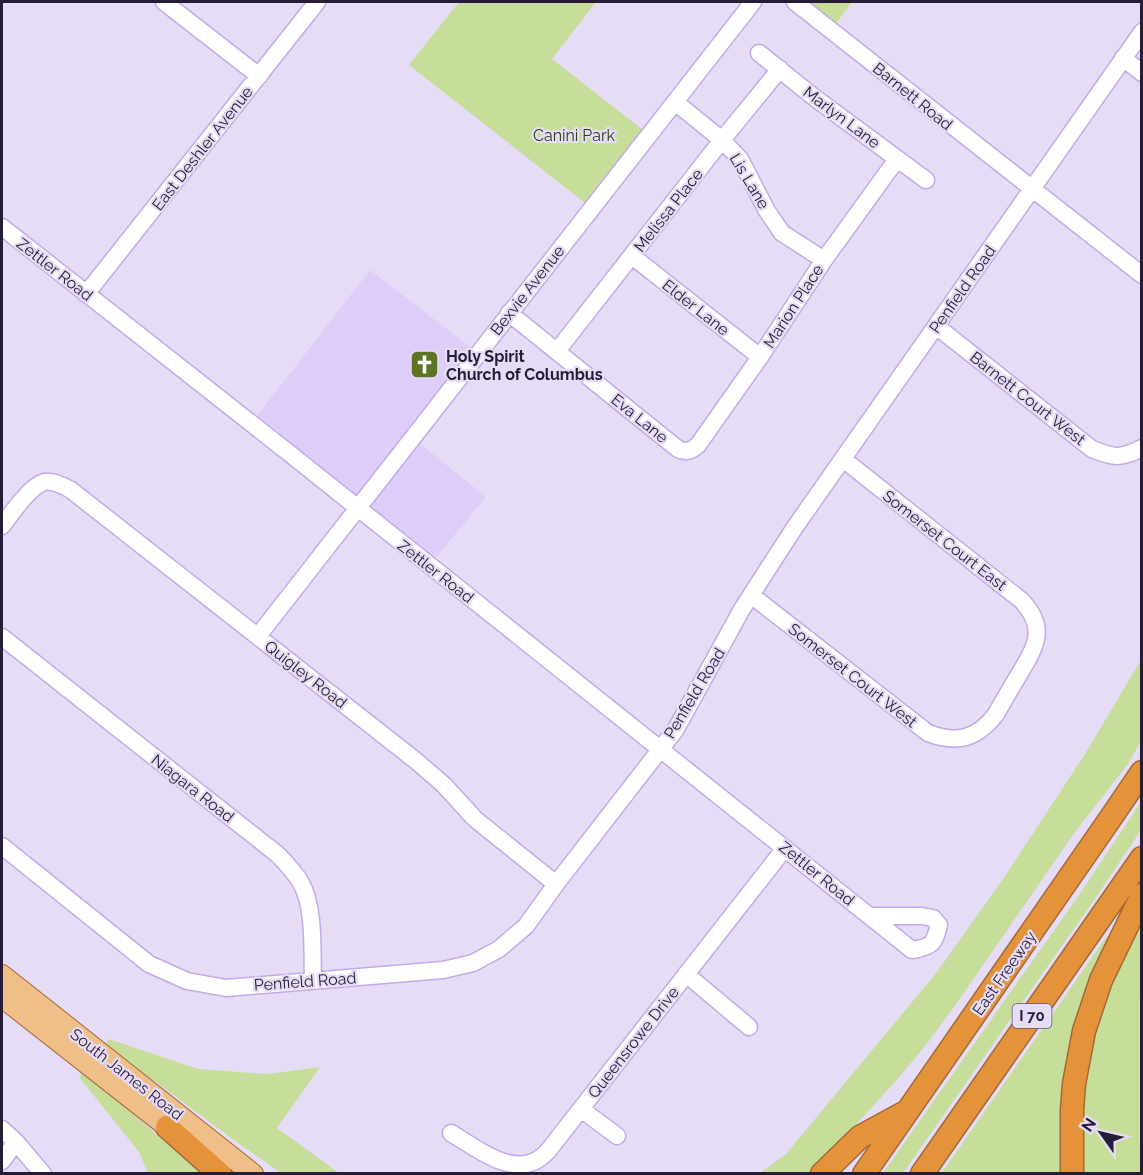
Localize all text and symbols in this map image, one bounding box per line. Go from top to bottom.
street label: Barnett Road [869,59,956,134]
street label: East Deshler Avenue [148,82,257,214]
street label: Marlyn Lane [800,82,884,152]
park label: Canini Park [533,126,616,145]
street label: Lis Lane [726,150,774,212]
street label: Melissa Place [630,165,707,256]
street label: Zettler Road [13,234,97,305]
street label: Bexvie Avenue [486,242,568,339]
street label: Penfield Road [925,242,1000,337]
street label: Marion Place [759,261,827,352]
street label: Elder Lane [659,275,733,339]
place label: Holy Spirit Church of Columbus [446,347,603,384]
street label: Barnett Court West [966,347,1090,450]
church icon: Holy Spirit Church of Columbus [409,349,441,381]
street label: Eva Lane [608,390,672,447]
street label: Somerset Court East [879,486,1011,595]
street label: Zettler Road [394,536,478,607]
street label: Somerset Court West [785,619,921,732]
street label: Quigley Road [261,636,351,712]
street label: Penfield Road [660,644,729,742]
street label: Niagara Road [147,750,238,827]
street label: Zettler Road [775,837,858,910]
street label: East Freeway [968,927,1041,1019]
street label: Penfield Road [253,968,357,995]
street label: Queensrowe Drive [584,983,683,1102]
road number: I 70 [1012,1004,1052,1028]
street label: South James Road [67,1025,187,1124]
north arrow [1071,1103,1131,1163]
text: N [1078,1115,1100,1135]

